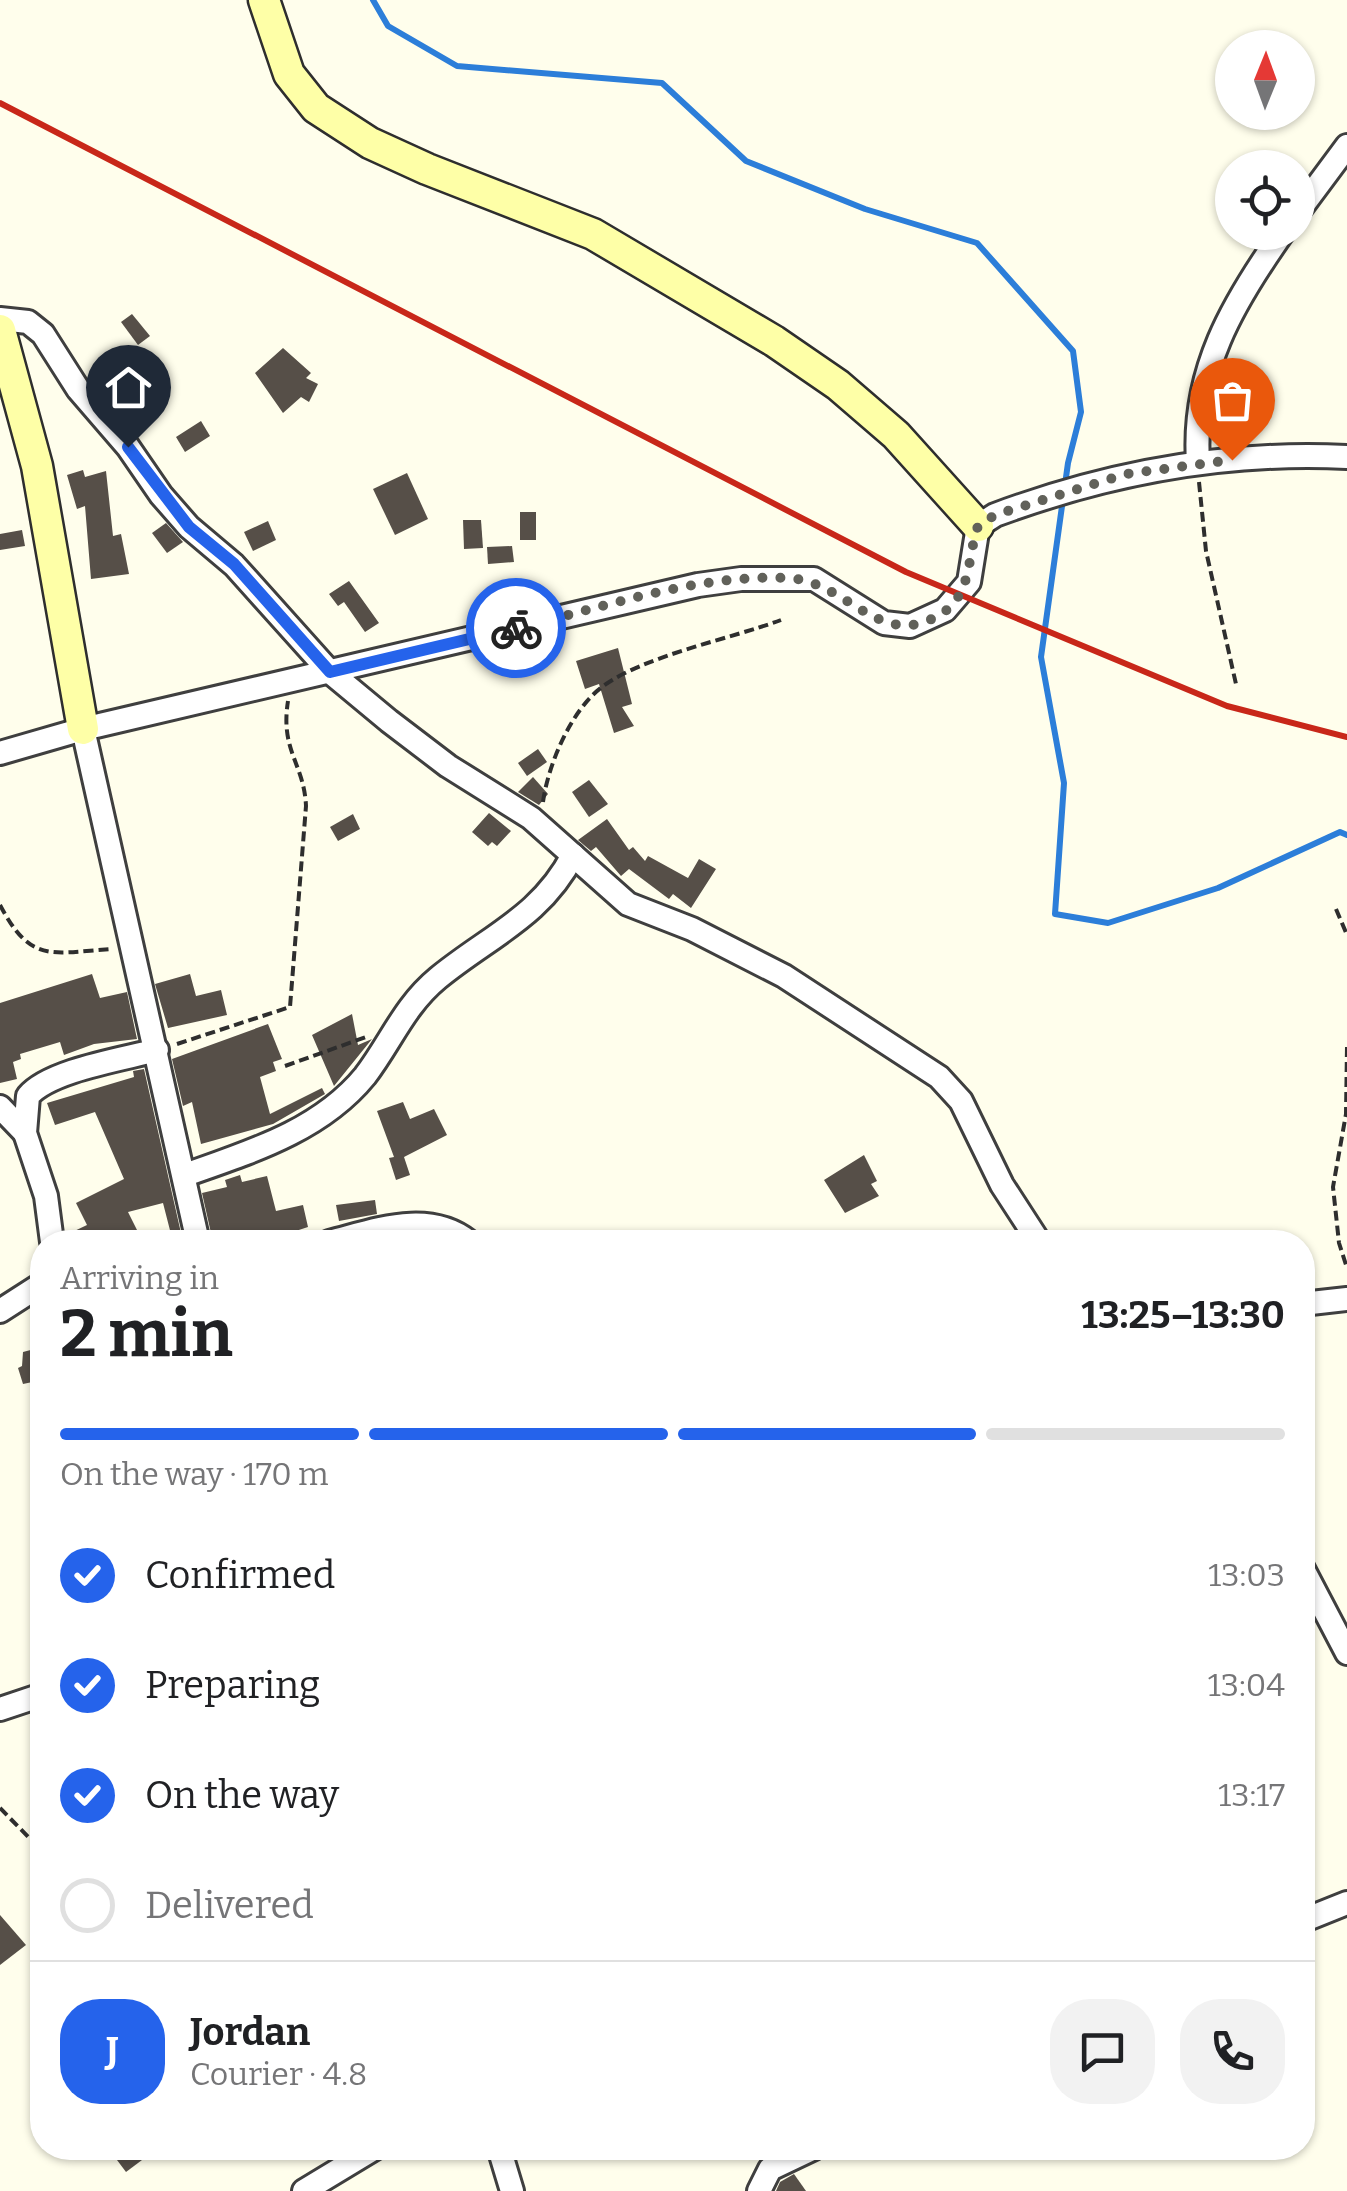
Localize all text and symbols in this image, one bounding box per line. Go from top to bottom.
north arrow [1215,30,1315,130]
map controls [1215,30,1315,250]
button: locate [1215,150,1315,250]
pin [86,345,171,448]
pin [1190,358,1275,461]
icon: home [101,360,156,415]
icon: bag [1205,373,1260,428]
courier [466,578,566,678]
icon: bike [489,601,544,656]
text: Arriving in [60,1259,219,1297]
text: 13:25–13:30 [1081,1292,1285,1338]
text: 2 min [60,1295,233,1373]
text: On the way · 170 m [60,1455,329,1493]
icon: check [60,1548,115,1603]
text: Confirmed [145,1552,335,1598]
text: 13:03 [1208,1556,1285,1594]
icon: check [60,1658,115,1713]
text: Preparing [145,1662,320,1708]
text: 13:04 [1208,1666,1285,1704]
icon: check [60,1768,115,1823]
text: On the way [145,1772,339,1818]
text: 13:17 [1218,1776,1285,1814]
text: Delivered [145,1882,314,1928]
button: chat [1050,1999,1155,2104]
button: phone [1180,1999,1285,2104]
text: Jordan [190,2009,310,2055]
text: J [106,2028,119,2074]
text: Courier · 4.8 [190,2055,367,2093]

